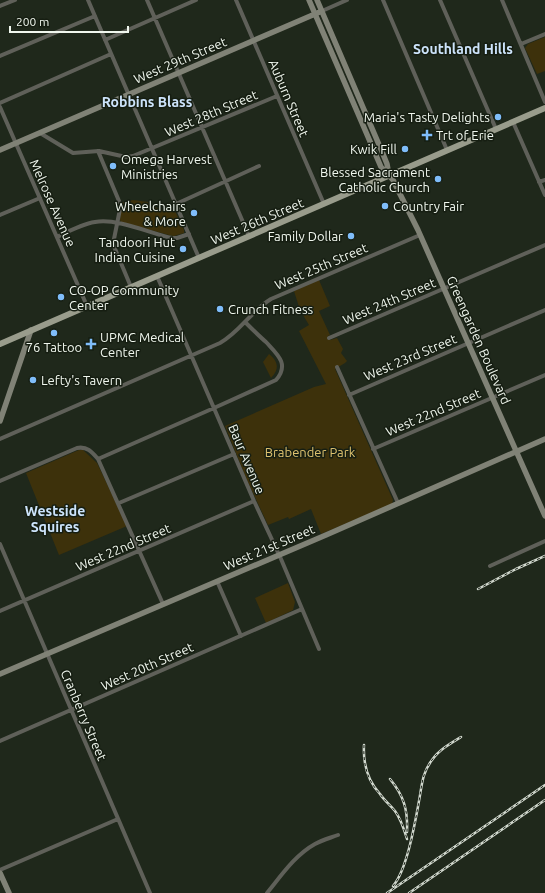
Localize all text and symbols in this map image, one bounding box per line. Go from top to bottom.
scale bar [10,8,128,34]
text: 200 m [16,15,49,28]
street label: West 29th Street [132,34,228,86]
district label: Southland Hills [413,41,513,57]
street label: Auburn Street [266,57,312,139]
street label: West 28th Street [163,87,259,139]
district label: Robbins Blass [102,94,193,110]
place label: Maria's Tasty Delights [364,110,490,124]
marker: Maria's Tasty Delights [493,112,503,122]
place label: Trt of Erie [436,128,494,142]
marker: Trt of Erie [421,129,433,141]
place label: Kwik Fill [350,142,398,156]
marker: Kwik Fill [400,144,410,154]
place label: Omega Harvest Ministries [121,152,212,181]
street label: Melrose Avenue [27,157,79,249]
marker: Omega Harvest Ministries [108,161,118,171]
place label: Blessed Sacrament Catholic Church [320,165,430,194]
marker: Blessed Sacrament Catholic Church [433,174,443,184]
street label: West 26th Street [209,195,305,247]
place label: Wheelchairs & More [115,199,186,228]
place label: Country Fair [393,199,464,213]
marker: Country Fair [380,201,390,211]
marker: Wheelchairs & More [189,208,199,218]
place label: Family Dollar [268,229,343,243]
marker: Family Dollar [346,231,356,241]
place label: Tandoori Hut Indian Cuisine [95,235,175,264]
street label: West 25th Street [273,240,369,292]
marker: Tandoori Hut Indian Cuisine [178,244,188,254]
street label: Greengarden Boulevard [444,274,514,406]
street label: West 24th Street [341,275,437,327]
place label: CO-OP Community Center [69,283,179,312]
marker: CO-OP Community Center [56,292,66,302]
place label: Crunch Fitness [228,302,314,316]
marker: Crunch Fitness [215,304,225,314]
marker: 76 Tattoo [49,328,59,338]
place label: UPMC Medical Center [100,330,185,359]
street label: West 23rd Street [362,331,458,383]
marker: UPMC Medical Center [85,338,97,350]
place label: 76 Tattoo [26,340,82,354]
place label: Lefty's Tavern [41,373,122,387]
marker: Lefty's Tavern [28,375,38,385]
street label: West 22nd Street [383,386,483,438]
street label: Baur Avenue [226,422,268,496]
park label: Brabender Park [265,445,356,459]
district label: Westside Squires [25,503,85,535]
street label: West 22nd Street [73,521,173,573]
street label: West 21st Street [221,522,317,572]
street label: West 20th Street [99,639,195,693]
street label: Cranberry Street [59,667,109,763]

